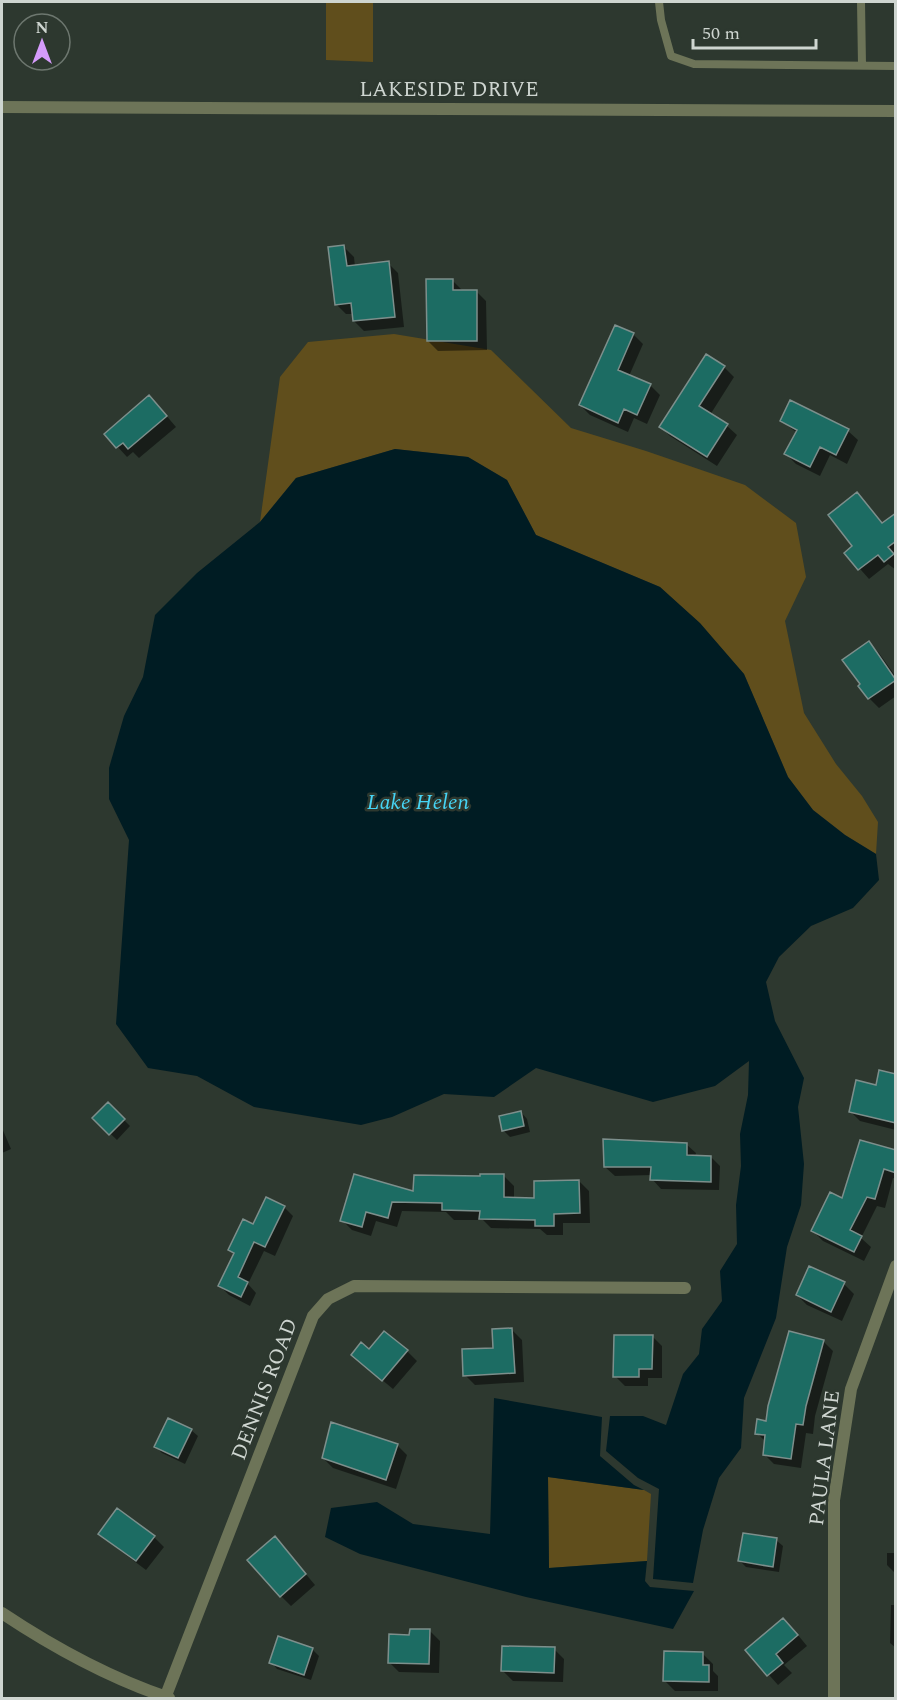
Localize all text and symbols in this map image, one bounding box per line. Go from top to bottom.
north arrow [12,12,72,72]
scale bar [693,12,816,50]
text: N [35,16,49,40]
text: 50 m [702,20,740,47]
street label: LAKESIDE DRIVE [359,74,539,106]
water label: Lake Helen [367,786,470,819]
street label: DENNIS ROAD [223,1314,307,1465]
street label: PAULA LANE [801,1389,849,1528]

